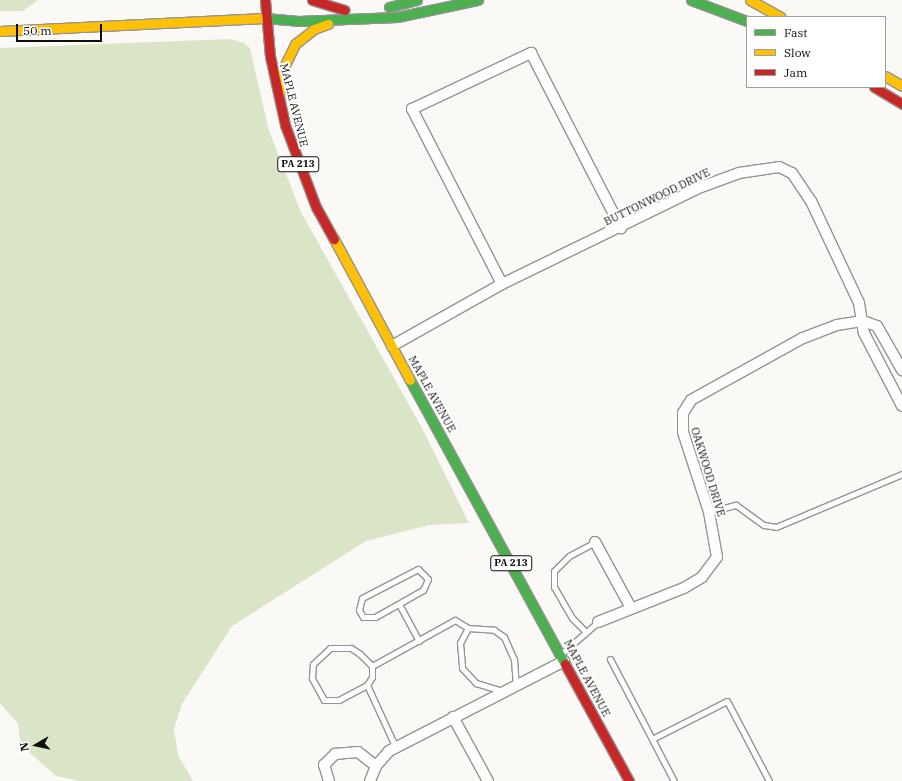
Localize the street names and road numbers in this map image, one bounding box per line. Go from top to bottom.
street label: MAPLE AVENUE [277,62,311,148]
road number: PA 213 [277,156,319,172]
street label: BUTTONWOOD DRIVE [602,166,712,228]
street label: MAPLE AVENUE [406,354,458,434]
street label: OAKWOOD DRIVE [688,426,728,518]
road number: PA 213 [490,555,532,571]
street label: MAPLE AVENUE [561,637,613,719]

